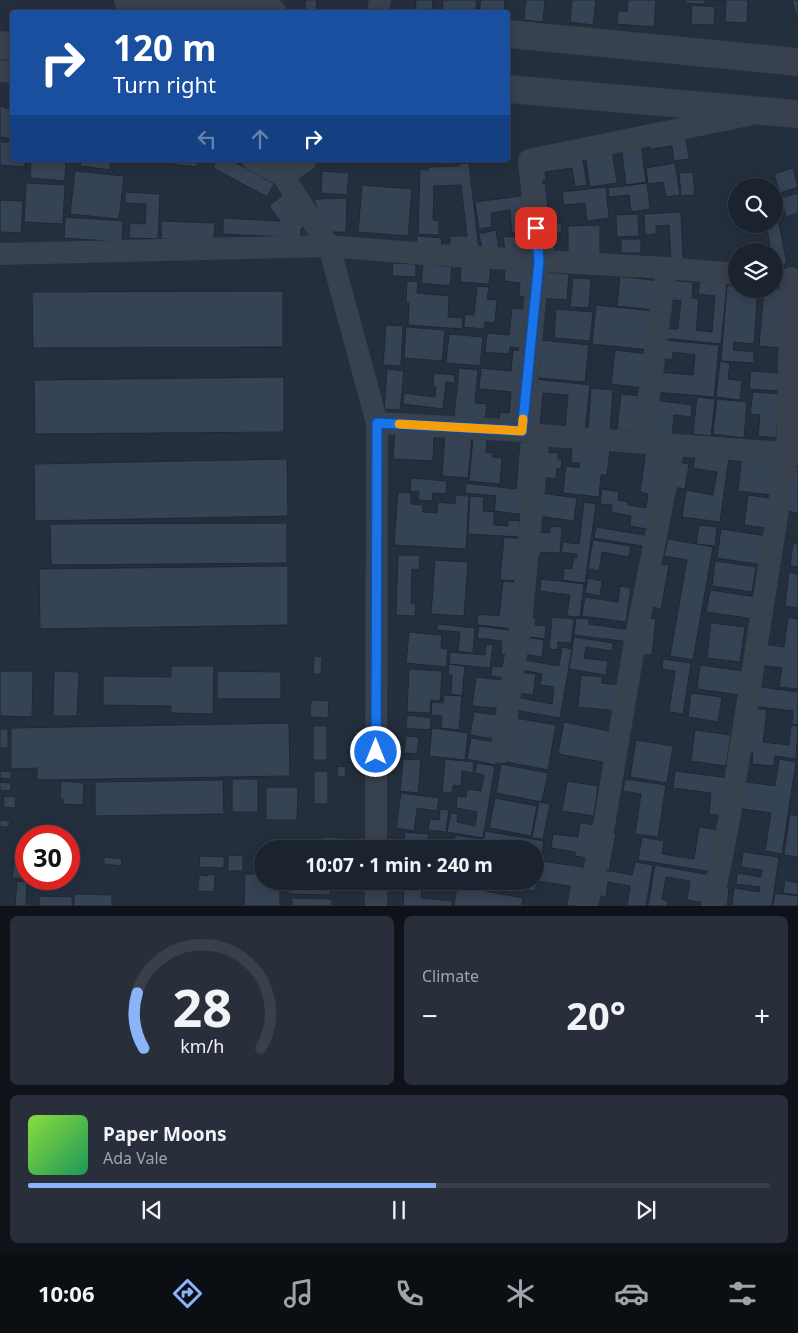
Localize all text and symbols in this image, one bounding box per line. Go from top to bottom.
text: 120 m [113,24,216,71]
icon: right [30,30,95,95]
text: Turn right [113,69,216,99]
icon: left [193,125,221,153]
icon: ahead [246,125,274,153]
icon: right [299,125,327,153]
map controls [728,178,783,298]
button: search [728,178,783,233]
pin [515,207,557,249]
icon: arrive [522,214,550,242]
button: layers [728,243,783,298]
position arrow [349,725,401,777]
speed limit sign: 30 [15,825,80,890]
text: 10:07 · 1 min · 240 m [305,852,493,878]
text: Climate [422,965,479,987]
text: 28 [172,971,232,1042]
text: 20° [566,989,626,1041]
text: − [422,996,438,1034]
text: + [754,996,770,1034]
text: km/h [180,1034,224,1058]
text: Paper Moons [103,1121,227,1147]
text: Ada Vale [103,1147,168,1169]
icon: previous [138,1196,166,1224]
icon: pause [385,1196,413,1224]
icon: next [632,1196,660,1224]
icon: directions [170,1276,205,1311]
icon: music [281,1276,316,1311]
icon: phone [392,1276,427,1311]
icon: climate [503,1276,538,1311]
icon: car [614,1276,649,1311]
icon: filters [725,1276,760,1311]
text: 10:06 [38,1278,94,1308]

